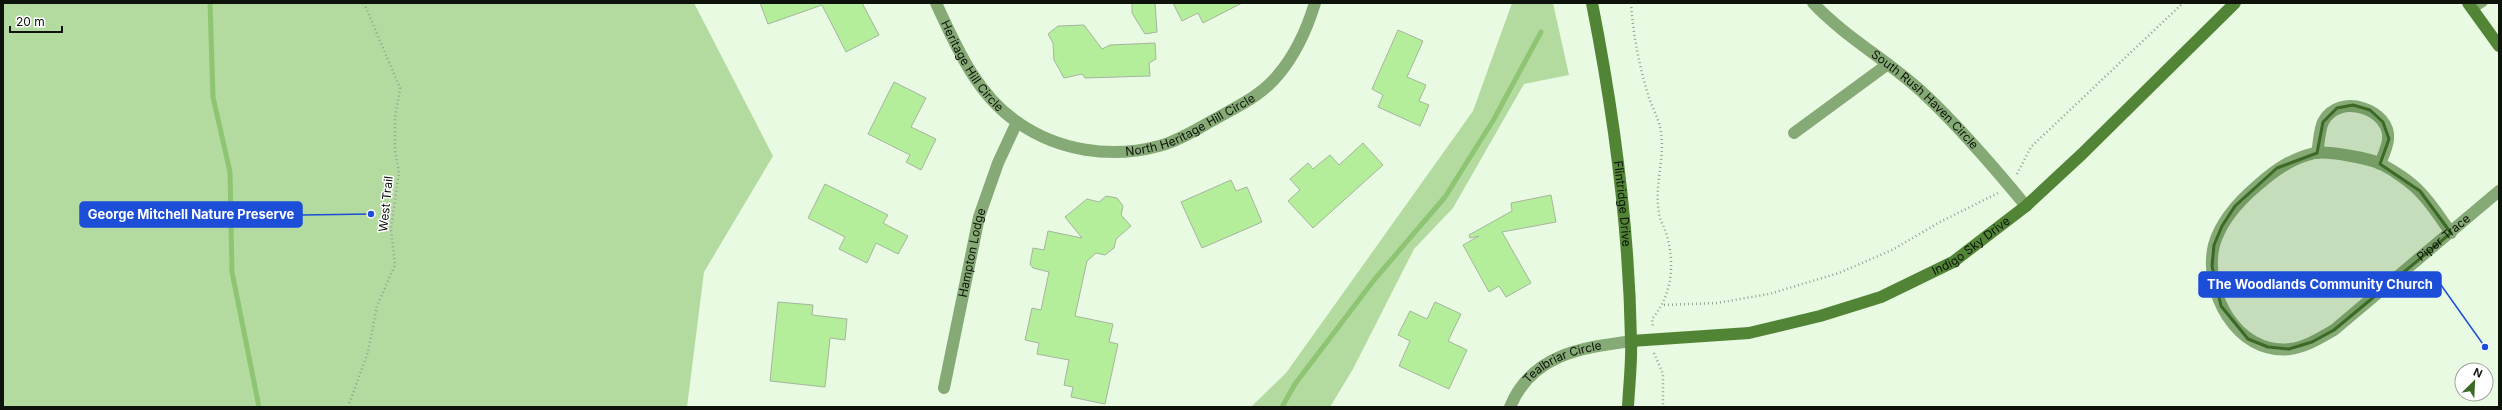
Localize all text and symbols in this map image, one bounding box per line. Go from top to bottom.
scale bar [10,8,62,34]
text: 20 m [16,14,45,29]
street label: Heritage Hill Circle [938,18,1007,115]
street label: South Rush Haven Circle [1869,46,1982,152]
street label: North Heritage Hill Circle [1125,90,1258,159]
street label: Flintridge Drive [1611,160,1634,247]
street label: West Trail [375,175,396,233]
callout: George Mitchell Nature Preserve [80,202,302,227]
text: George Mitchell Nature Preserve [88,206,294,222]
street label: Hampton Lodge [955,206,989,299]
street label: Piper Trace [2414,211,2473,264]
street label: Indigo Sky Drive [1929,213,2013,278]
callout: The Woodlands Community Church [2199,272,2441,297]
text: The Woodlands Community Church [2207,276,2433,292]
street label: Tealbriar Circle [1520,338,1603,386]
north arrow [2454,362,2494,402]
text: N [2471,365,2485,381]

